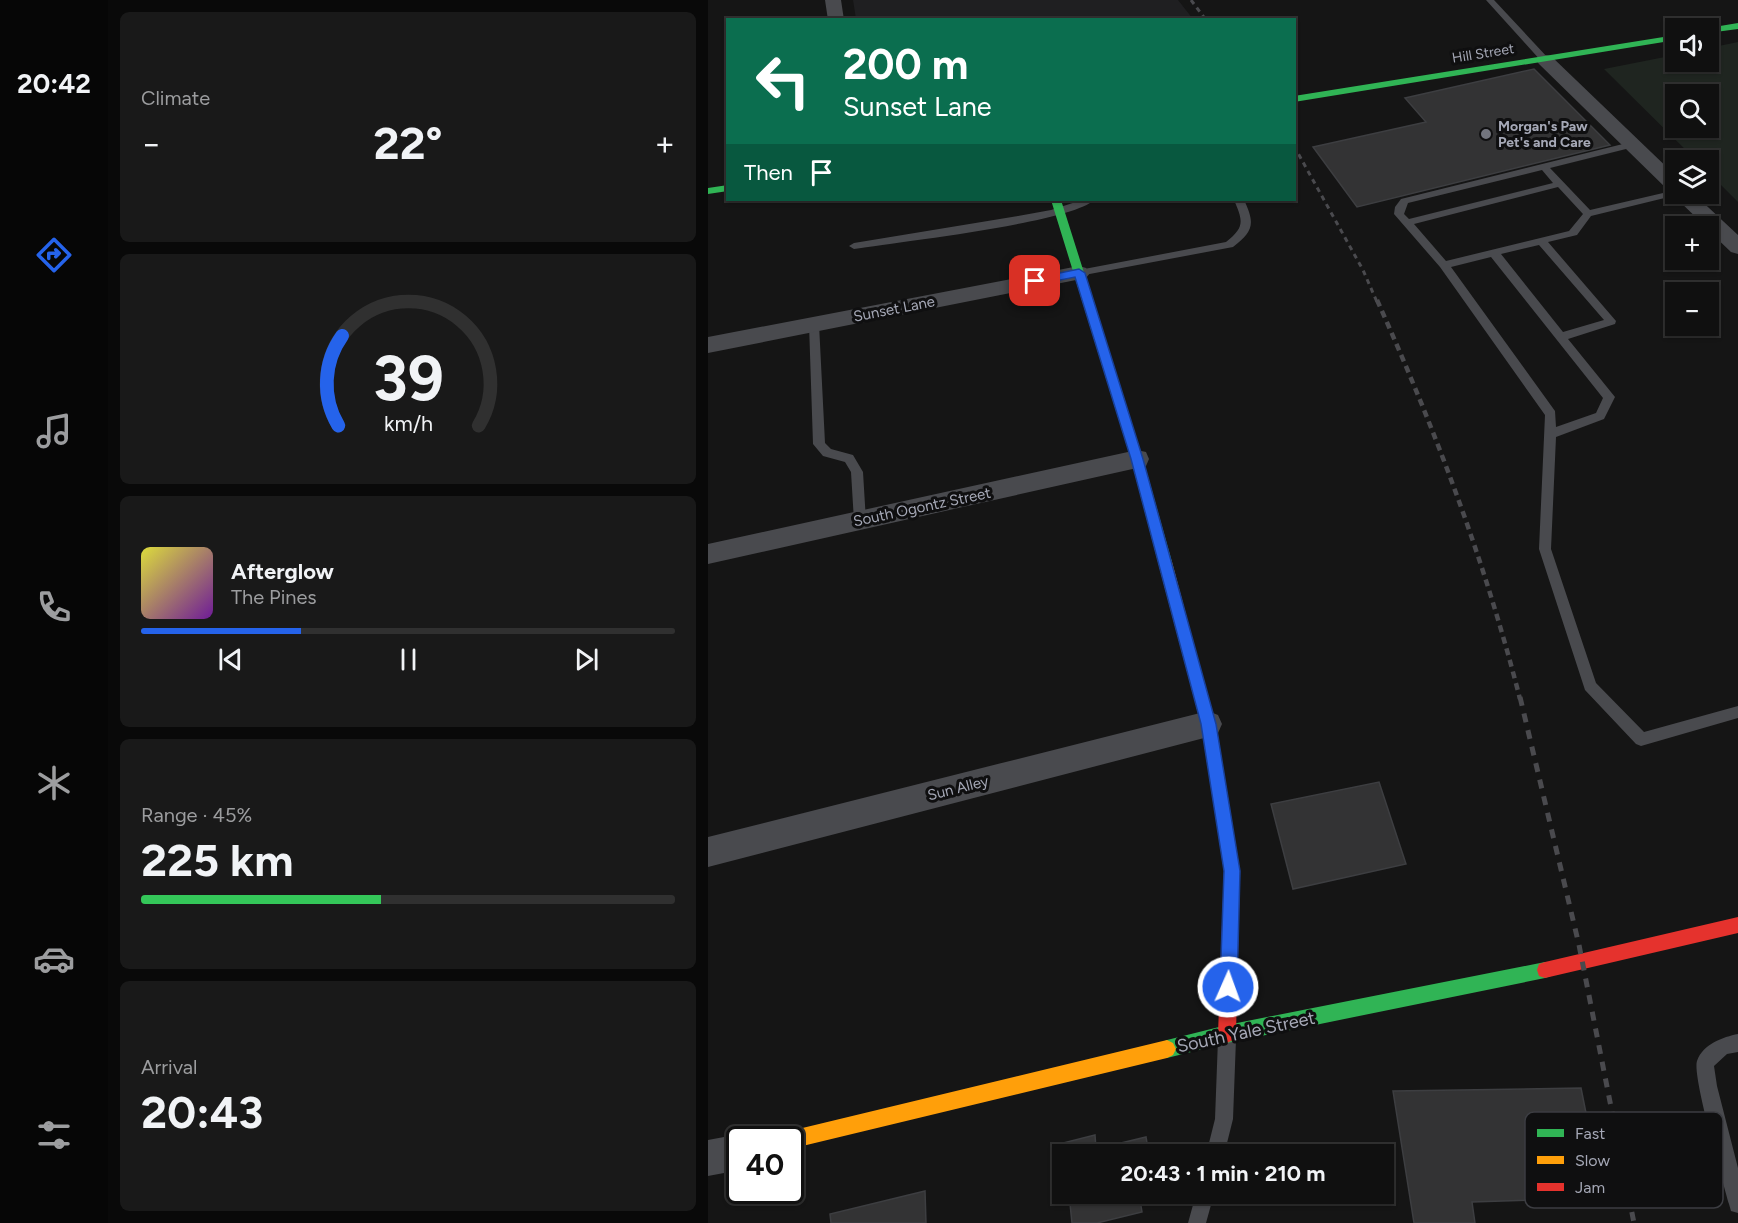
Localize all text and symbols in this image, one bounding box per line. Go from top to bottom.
map controls [1665,18,1719,336]
button: sound [1665,18,1719,72]
text: 200 m [843,39,968,90]
street label: Hill Street [1451,40,1515,67]
icon: left [744,42,822,120]
text: 20:42 [17,67,91,100]
button: search [1665,84,1719,138]
text: Climate [141,86,210,110]
text: Sunset Lane [843,90,992,123]
text: 22° [373,116,443,170]
place label: Morgan's Paw Pet's and Care [1498,118,1591,151]
text: − [141,124,162,163]
text: + [654,124,675,163]
marker: Morgan's Paw Pet's and Care [1479,127,1493,141]
button: layers [1665,150,1719,204]
icon: arrive [805,156,838,189]
text: Then [744,159,793,186]
button: + [1665,216,1719,270]
icon: directions [33,234,75,276]
pin [1009,255,1060,306]
icon: arrive [1018,264,1051,297]
button: − [1665,282,1719,336]
street label: Sunset Lane [852,292,936,326]
text: 39 [373,341,443,416]
icon: music [33,410,75,452]
text: km/h [384,412,432,437]
street label: South Ogontz Street [852,484,993,530]
text: Afterglow [231,558,334,585]
text: The Pines [231,585,317,609]
icon: phone [33,586,75,628]
icon: previous [214,643,247,676]
icon: pause [392,643,425,676]
icon: next [570,643,603,676]
icon: climate [33,762,75,804]
street label: Sun Alley [926,772,991,804]
text: Range · 45% [141,803,252,827]
text: 225 km [141,833,293,887]
icon: car [33,938,75,980]
position arrow [1196,955,1260,1019]
street label: South Yale Street [1175,1007,1317,1057]
text: Arrival [141,1055,197,1079]
text: 20:43 [141,1085,263,1139]
legend [1525,1112,1723,1208]
icon: filters [33,1114,75,1156]
text: Fast [1575,1124,1605,1143]
speed limit sign: 40 [726,1126,804,1204]
text: Slow [1575,1151,1610,1170]
text: 20:43 · 1 min · 210 m [1121,1160,1325,1187]
text: Jam [1575,1178,1605,1197]

